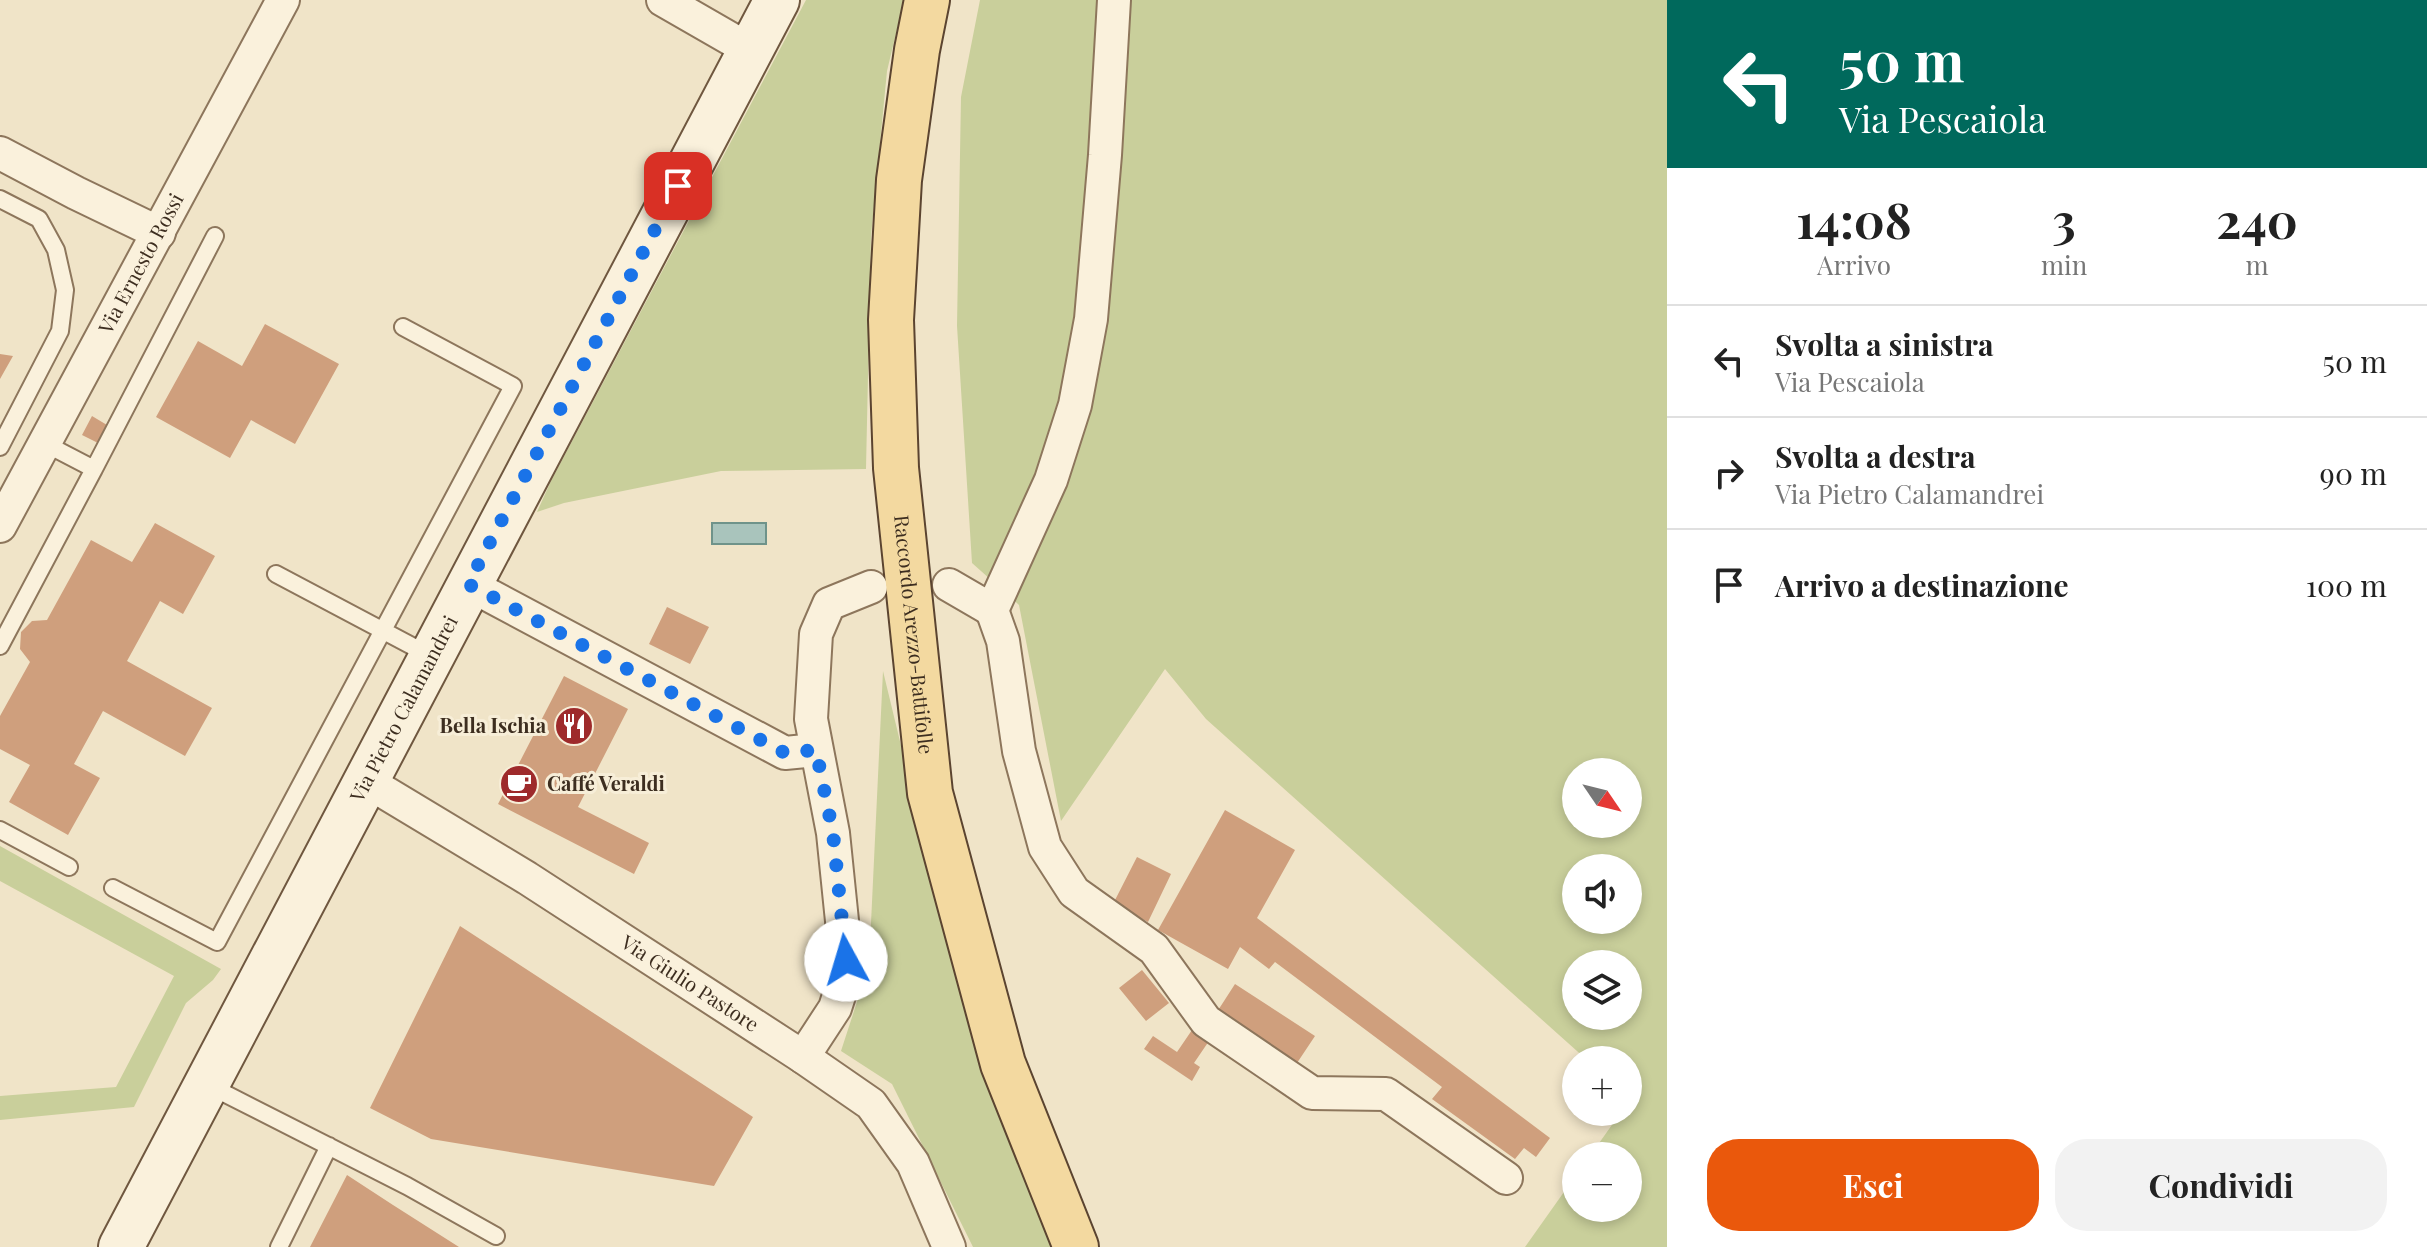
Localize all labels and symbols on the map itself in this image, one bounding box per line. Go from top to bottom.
pin [644,152,712,220]
street label: Via Ernesto Rossi [91,188,189,339]
street label: Raccordo Arezzo-Battifolle [889,514,941,755]
street label: Via Pietro Calamandrei [342,610,463,807]
restaurant icon: Bella Ischia [553,705,595,747]
place label: Bella Ischia [440,711,547,738]
north arrow [1562,758,1642,838]
cafe icon: Caffé Veraldi [498,763,540,805]
place label: Caffé Veraldi [547,769,665,796]
position arrow [804,918,888,1002]
street label: Via Giulio Pastore [616,927,765,1037]

